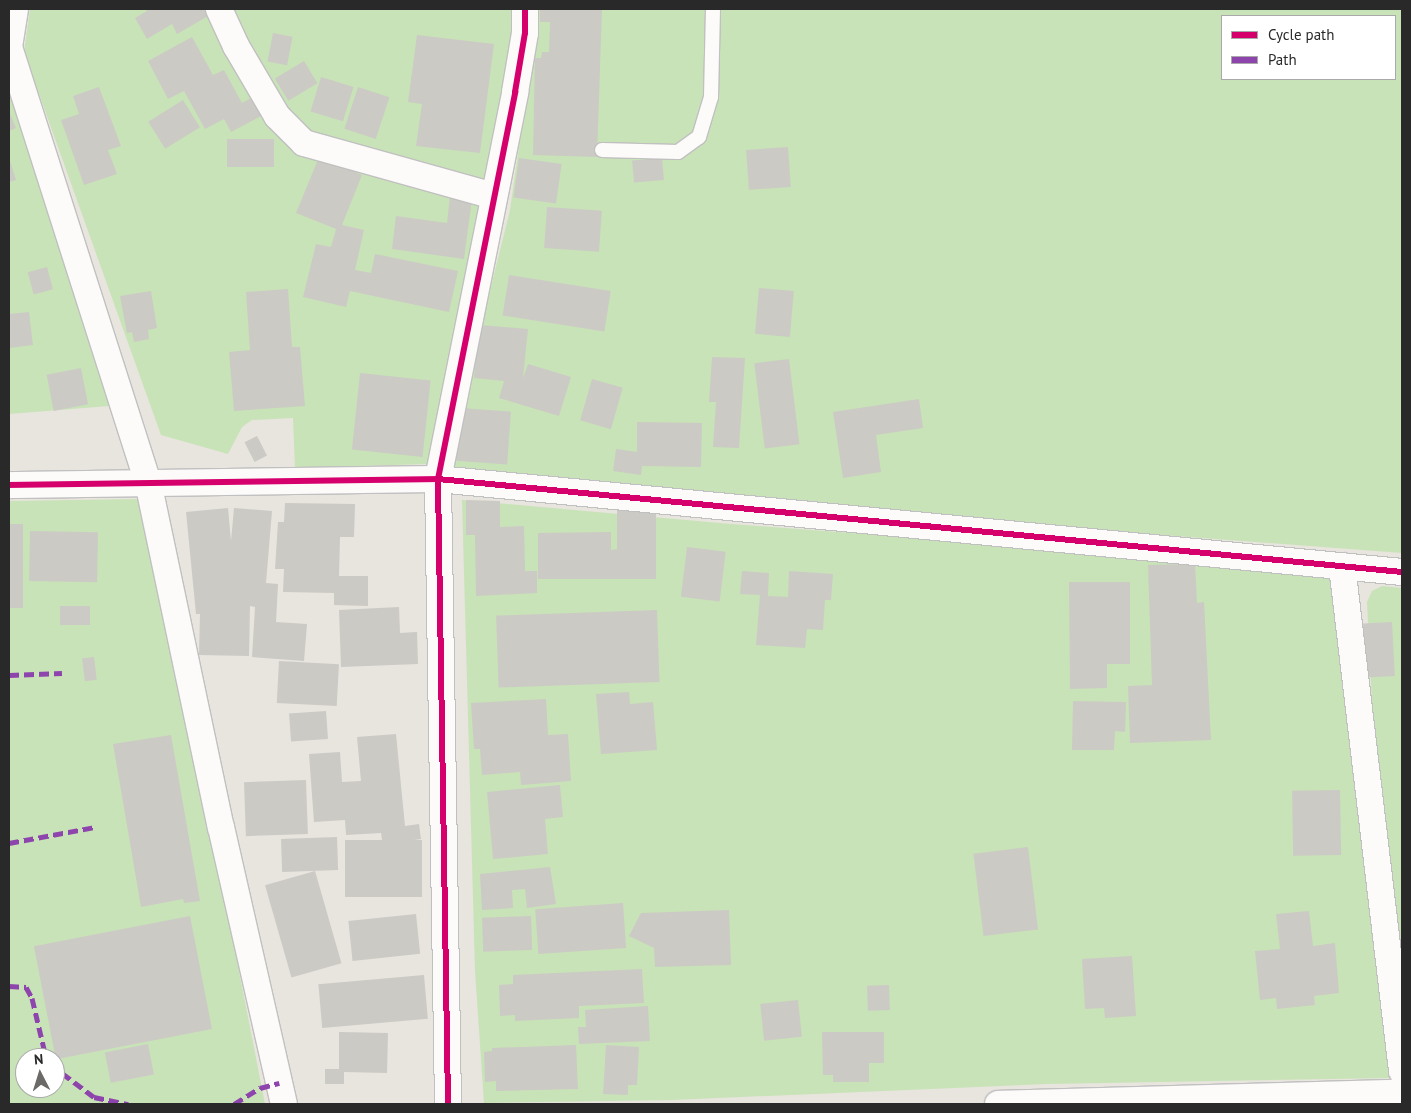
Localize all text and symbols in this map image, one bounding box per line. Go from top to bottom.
legend [1221,15,1396,80]
text: Cycle path [1268,25,1334,44]
text: Path [1268,50,1297,69]
north arrow [15,1048,65,1098]
text: N [33,1050,44,1068]

